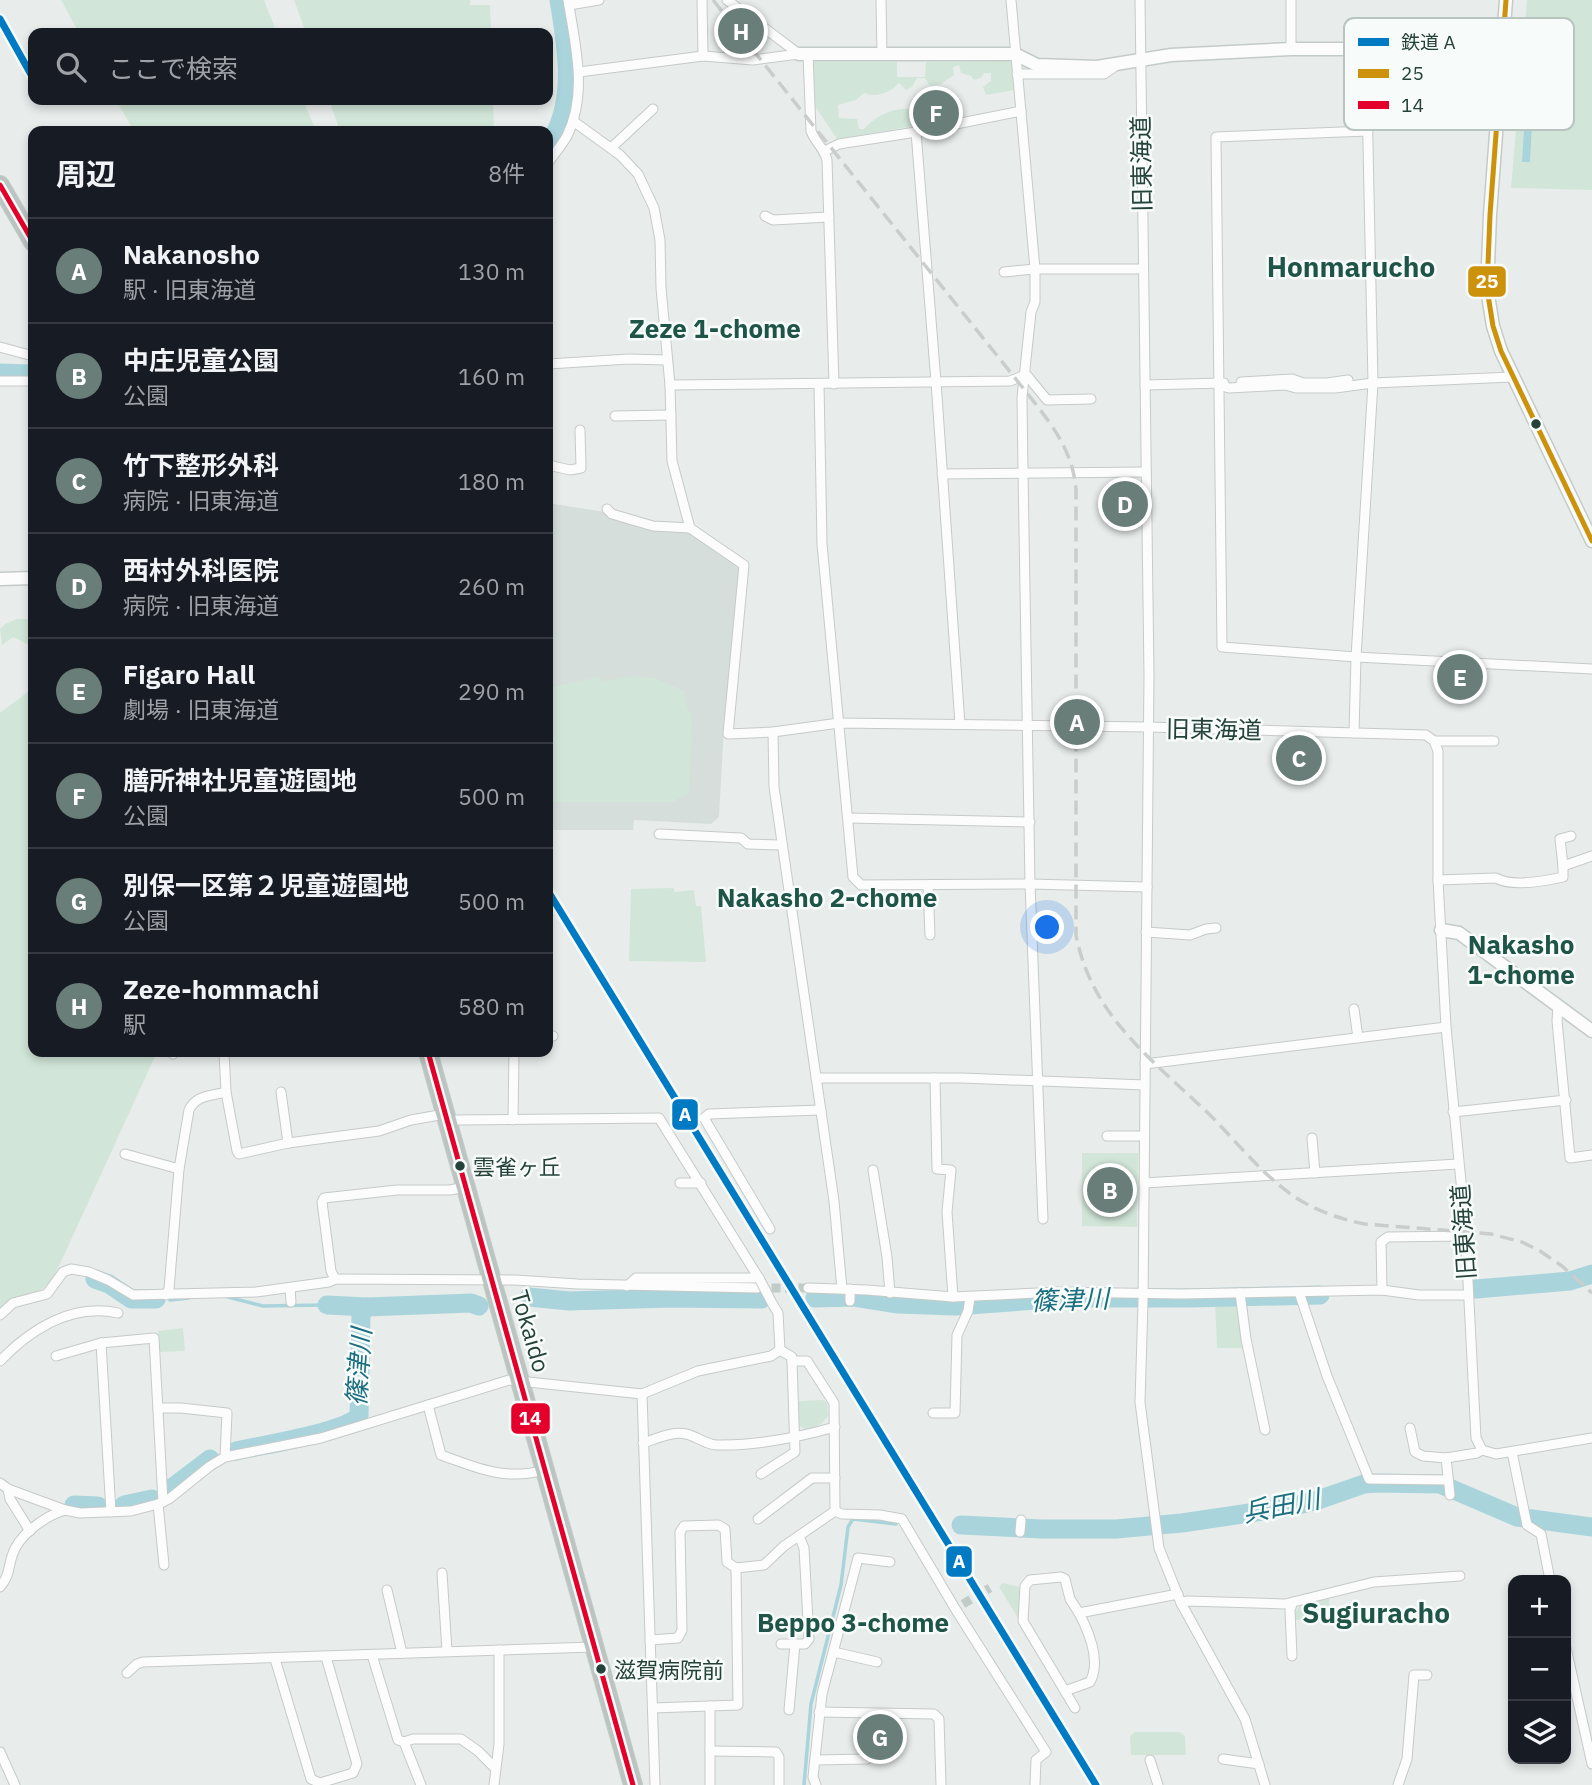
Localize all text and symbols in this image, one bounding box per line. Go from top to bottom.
pin: H [718,5,764,57]
legend [1344,18,1574,130]
search box [28,28,553,105]
text: 鉄道 A [1401,30,1456,54]
icon: search [52,48,90,86]
text: ここで検索 [108,51,238,85]
text: 25 [1401,61,1424,85]
pin: F [913,87,959,139]
text: 14 [1401,93,1424,117]
street label: 旧東海道 [1124,116,1158,212]
text: 周辺 [56,154,116,193]
text: 8件 [488,158,525,188]
text: Nakanosho [123,237,260,271]
district label: Honmarucho [1267,248,1435,285]
text: A [71,256,87,286]
text: 130 m [458,256,525,286]
line badge: 25 [1467,265,1507,298]
text: 25 [1476,269,1498,293]
text: 駅 · 旧東海道 [123,274,256,304]
district label: Zeze 1-chome [629,311,801,345]
text: 中庄児童公園 [123,343,279,377]
text: B [71,361,87,391]
text: 160 m [458,361,525,391]
text: 公園 [123,380,169,410]
unlabelled marker [1529,417,1543,431]
text: 竹下整形外科 [123,448,279,482]
text: C [72,466,86,496]
text: 180 m [458,466,525,496]
pin: D [1102,478,1148,530]
text: 病院 · 旧東海道 [123,485,279,515]
text: 西村外科医院 [123,553,279,587]
text: D [71,571,87,601]
text: 260 m [458,571,525,601]
text: 病院 · 旧東海道 [123,590,279,620]
pin: E [1437,651,1483,703]
text: Figaro Hall [123,657,255,691]
text: E [72,676,86,706]
text: 290 m [458,676,525,706]
text: 劇場 · 旧東海道 [123,694,279,724]
pin: A [1054,696,1100,748]
street label: 旧東海道 [1166,712,1262,746]
pin: C [1276,732,1322,784]
text: 膳所神社児童遊園地 [123,763,357,797]
text: F [72,781,86,811]
text: 500 m [458,781,525,811]
text: 公園 [123,800,169,830]
text: 別保一区第２児童遊園地 [123,868,409,902]
district label: Nakasho 2-chome [717,880,937,914]
text: G [71,886,87,916]
text: 500 m [458,886,525,916]
text: 公園 [123,905,169,935]
your location [1030,910,1064,944]
district label: Nakasho 1-chome [1467,927,1575,991]
text: Zeze-hommachi [123,972,319,1006]
text: H [71,991,87,1021]
text: 580 m [458,991,525,1021]
text: 駅 [123,1009,146,1039]
line badge: A [671,1098,699,1131]
text: A [678,1102,692,1126]
place label: 雲雀ヶ丘 [473,1152,561,1181]
marker: 雲雀ヶ丘 [453,1159,467,1173]
pin: B [1087,1164,1133,1216]
street label: 旧東海道 [1444,1183,1482,1281]
water label: 篠津川 [1030,1281,1113,1317]
street label: Tokaido [504,1286,558,1376]
water label: 篠津川 [338,1324,378,1407]
line badge: 14 [510,1402,551,1435]
text: 14 [519,1406,541,1430]
water label: 兵田川 [1239,1480,1325,1529]
line badge: A [945,1545,973,1578]
text: A [952,1549,966,1573]
map controls [1508,1575,1571,1764]
button: + [1508,1575,1571,1638]
district label: Sugiuracho [1302,1594,1450,1631]
district label: Beppo 3-chome [757,1605,949,1639]
button: − [1508,1638,1571,1701]
place label: 滋賀病院前 [614,1655,724,1684]
marker: 滋賀病院前 [594,1662,608,1676]
button: layers [1508,1701,1571,1764]
pin: G [857,1711,903,1763]

